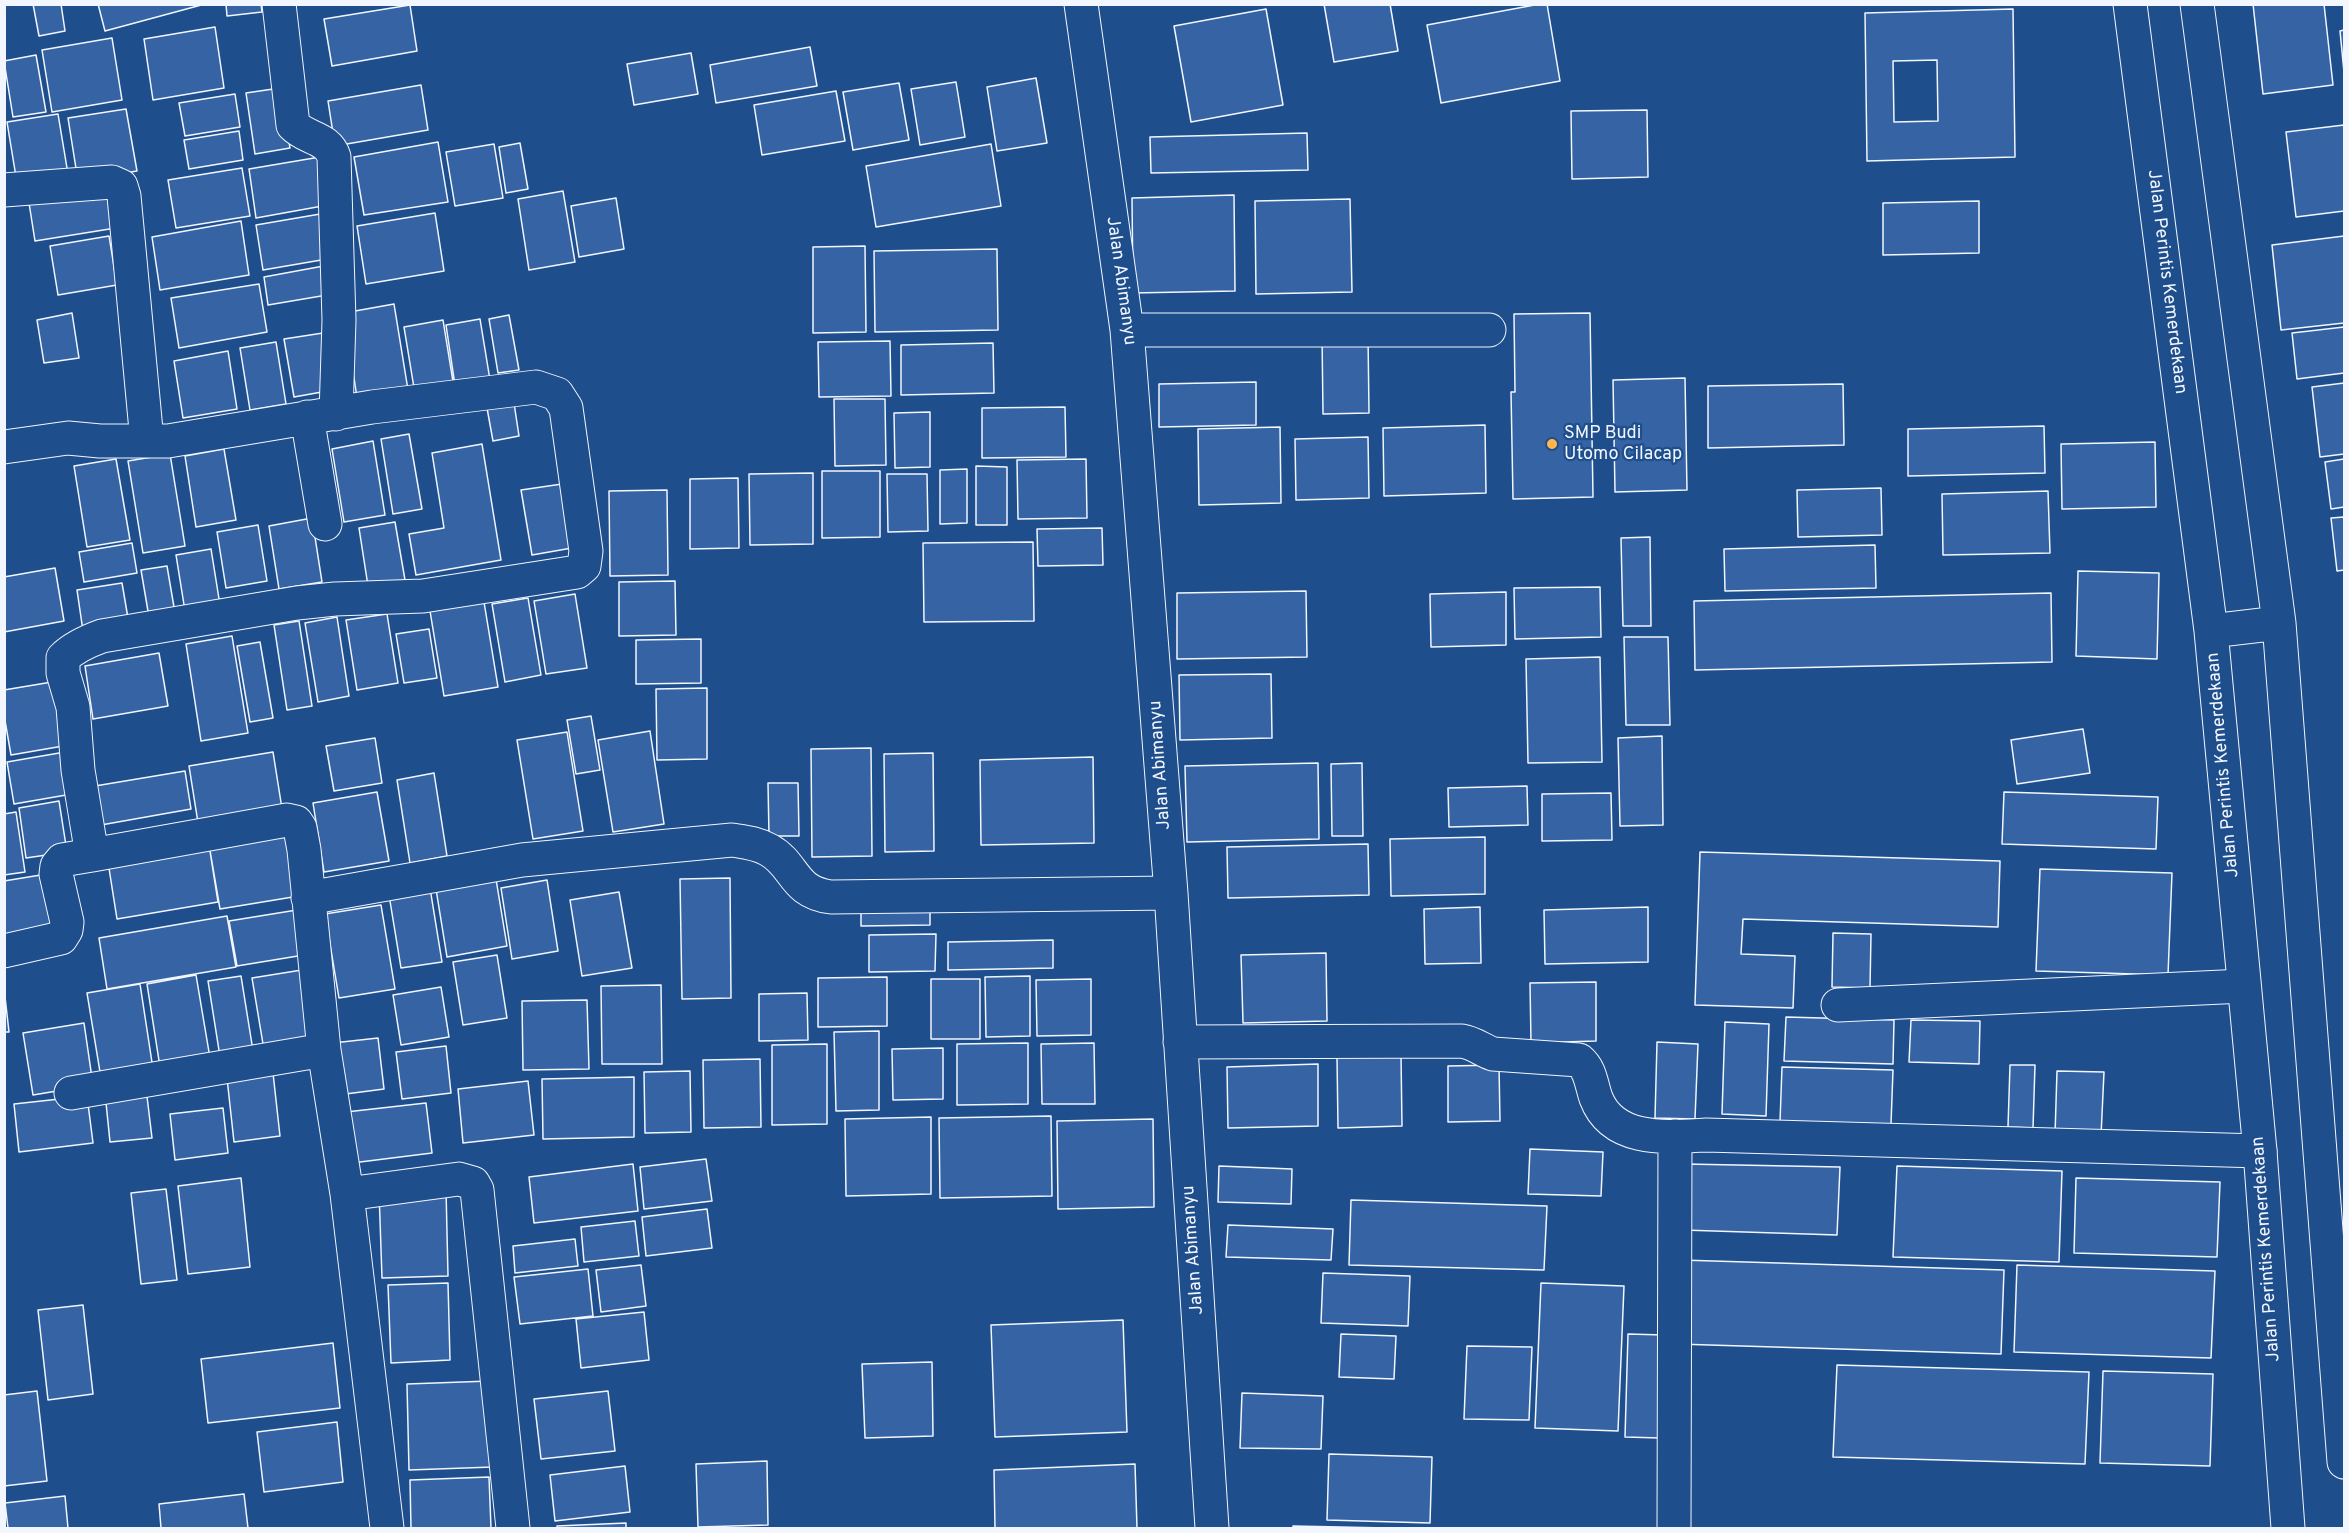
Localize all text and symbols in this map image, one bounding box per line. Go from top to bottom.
street label: Jalan Perintis Kemerdekaan [2142,169,2190,395]
street label: Jalan Abimanyu [1100,215,1140,347]
place label: SMP Budi Utomo Cilacap [1564,423,1682,466]
marker: SMP Budi Utomo Cilacap [1545,437,1559,451]
street label: Jalan Perintis Kemerdekaan [2203,652,2245,878]
street label: Jalan Abimanyu [1146,700,1176,830]
street label: Jalan Perintis Kemerdekaan [2248,1136,2286,1362]
street label: Jalan Abimanyu [1179,1185,1209,1315]

